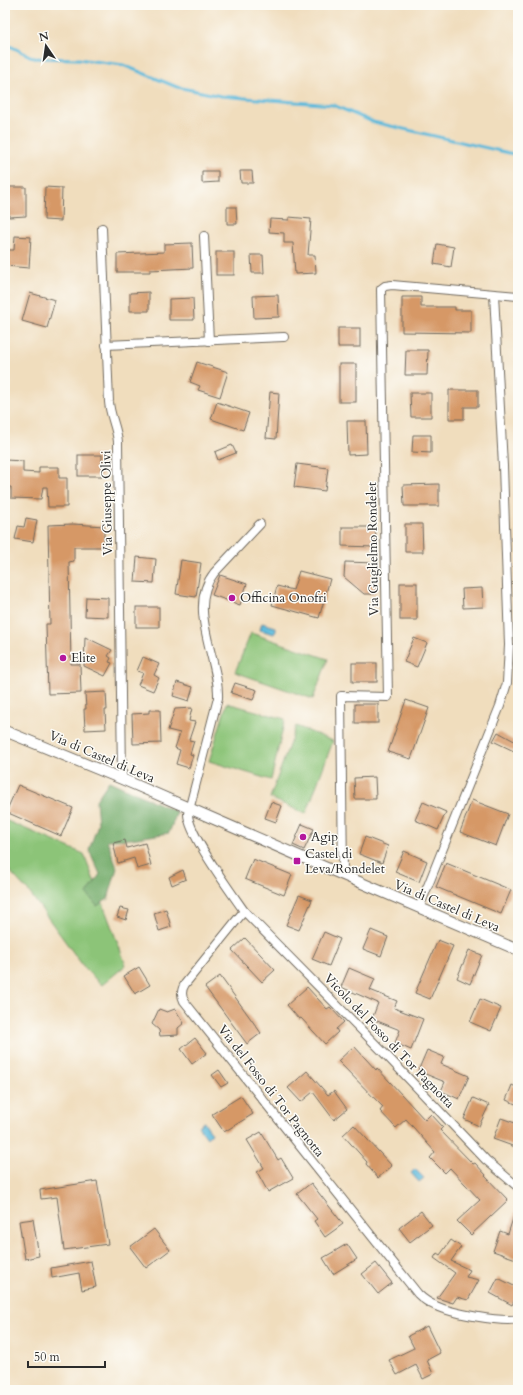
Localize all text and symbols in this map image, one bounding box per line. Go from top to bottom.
north arrow [26,26,66,66]
text: N [38,28,51,45]
street label: Via Giuseppe Olivi [97,450,117,556]
street label: Via Guglielmo Rondelet [363,482,383,616]
place label: Officina Onofri [240,589,327,607]
marker: Officina Onofri [227,593,237,603]
place label: Elite [71,649,96,667]
marker: Elite [58,653,68,663]
street label: Via di Castel di Leva [46,727,158,788]
place label: Agip [311,828,338,846]
marker: Agip [298,832,308,842]
place label: Castel di Leva/Rondelet [305,845,385,878]
marker: Castel di Leva/Rondelet [292,856,302,866]
street label: Via di Castel di Leva [391,876,503,937]
street label: Vicolo del Fosso di Tor Pagnotta [320,970,459,1113]
street label: Via del Fosso di Tor Pagnotta [214,1021,329,1161]
scale bar [28,1343,105,1369]
text: 50 m [34,1349,61,1365]

